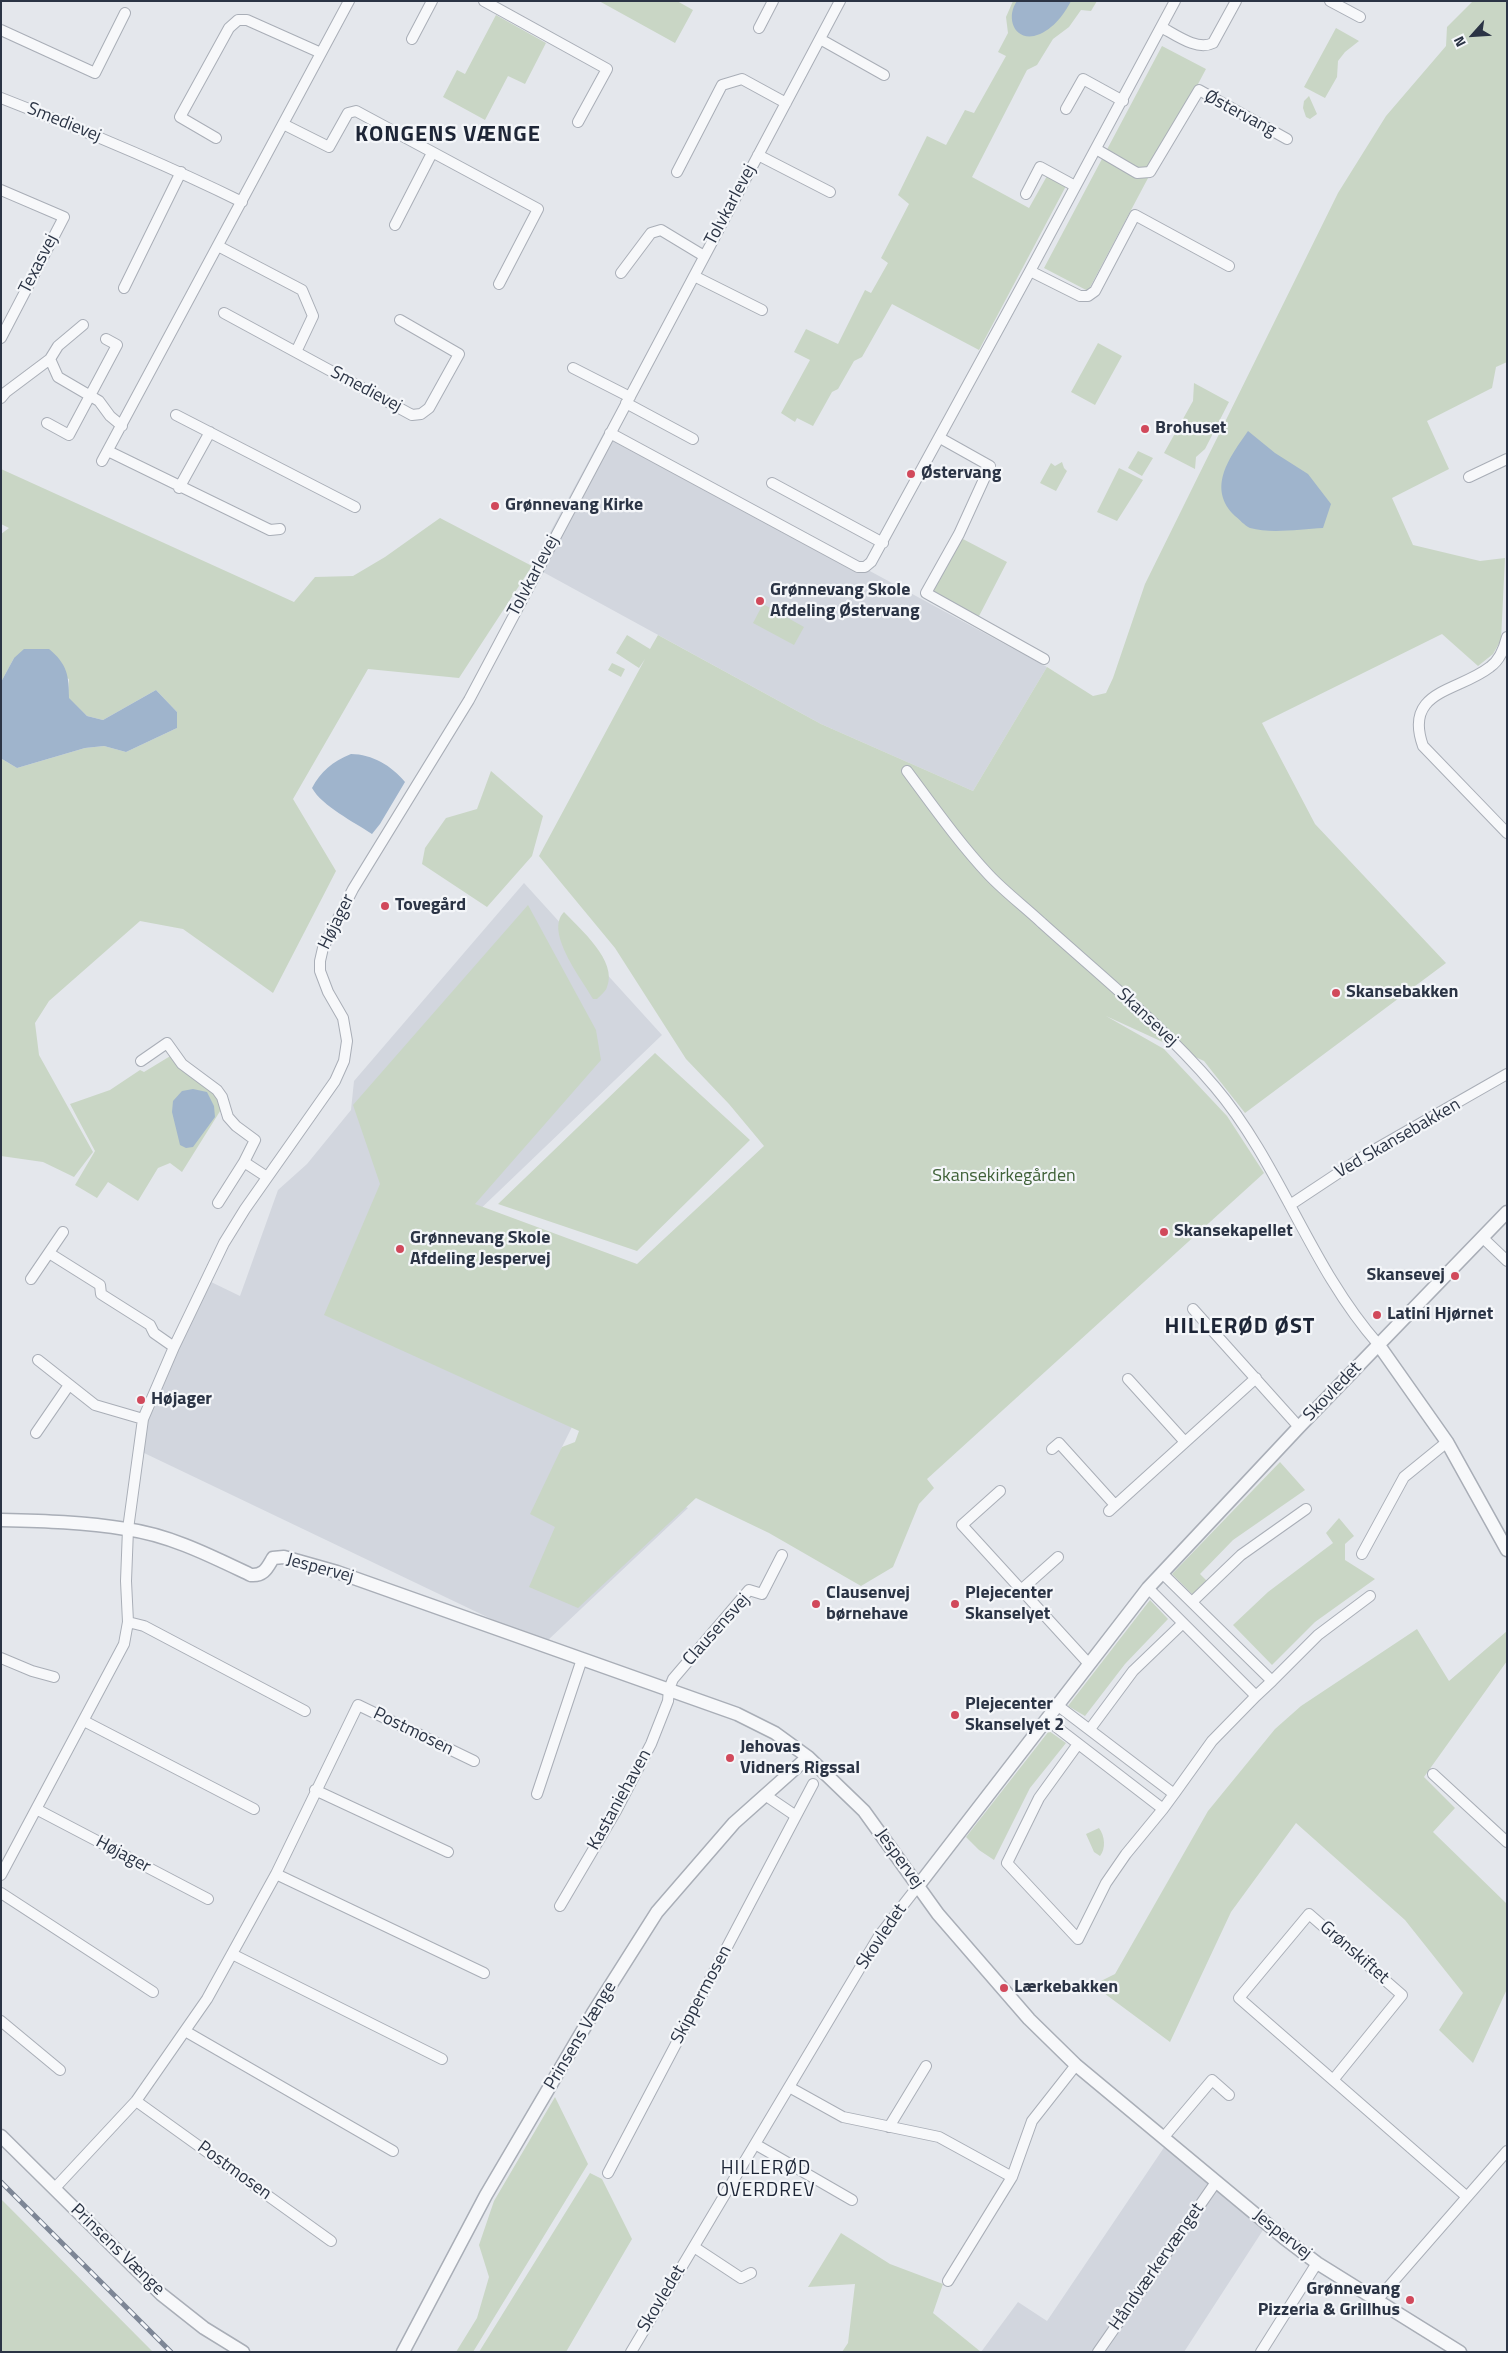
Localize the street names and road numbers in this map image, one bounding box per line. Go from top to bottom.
street label: Østervang [1200,86,1280,142]
street label: Smedievej [24,98,104,148]
street label: Tolvkarlevej [701,161,761,249]
street label: Texasvej [15,231,63,297]
street label: Smedievej [327,362,405,418]
street label: Tolvkarlevej [504,532,564,620]
street label: Højager [314,891,360,953]
street label: Skansevej [1112,984,1182,1052]
street label: Ved Skansebakken [1331,1094,1465,1184]
street label: Skovledet [1299,1358,1367,1426]
street label: Jespervej [284,1550,356,1588]
street label: Clausensvej [679,1590,755,1670]
street label: Postmosen [369,1703,457,1761]
street label: Kastaniehaven [584,1746,656,1854]
street label: Jespervej [870,1825,928,1893]
street label: Højager [92,1832,154,1878]
street label: Skovledet [852,1900,912,1974]
street label: Grønskiftet [1315,1917,1393,1989]
street label: Skippermosen [667,1942,737,2048]
street label: Prinsens Vænge [540,1978,622,2094]
street label: Postmosen [193,2137,275,2205]
street label: Håndværkervænget [1105,2199,1209,2335]
street label: Prinsens Vænge [65,2200,169,2300]
street label: Jespervej [1248,2205,1316,2265]
street label: Skovledet [634,2262,690,2336]

